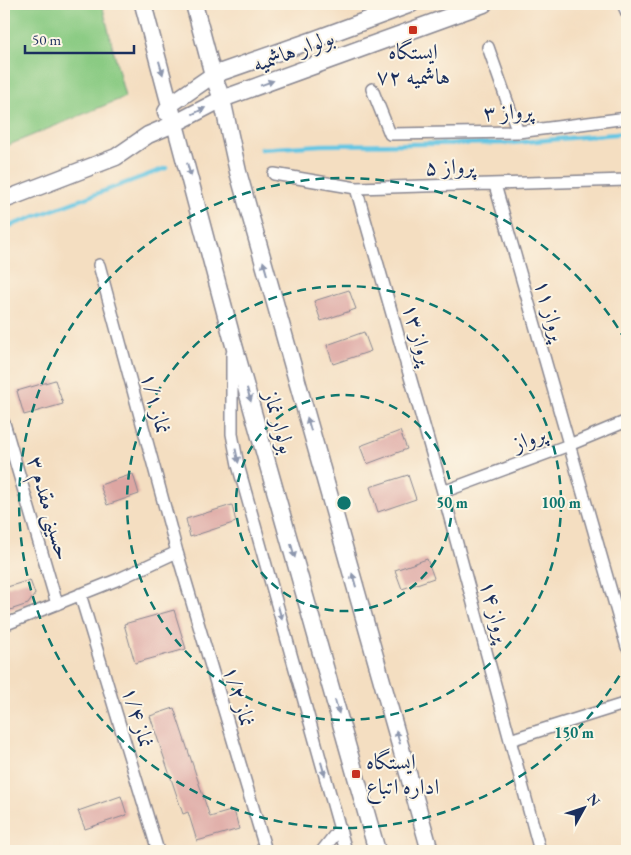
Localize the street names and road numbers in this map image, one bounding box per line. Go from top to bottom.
street label: بولوار هاشمیه [248,22,338,79]
street label: پرواز ۳ [482,96,536,127]
street label: پرواز ۵ [425,152,477,181]
street label: پرواز ۱۱ [528,276,574,346]
street label: پرواز ۱۳ [396,300,442,370]
street label: نماز ۱/۱ [134,369,179,437]
street label: بولوار نماز [256,385,302,457]
street label: پرواز [507,419,552,458]
street label: حسینی مقدم ۳ [16,453,78,565]
street label: پرواز ۱۴ [473,577,518,647]
street label: نماز ۱/۲ [217,662,263,730]
street label: نماز ۱/۴ [116,683,162,751]

